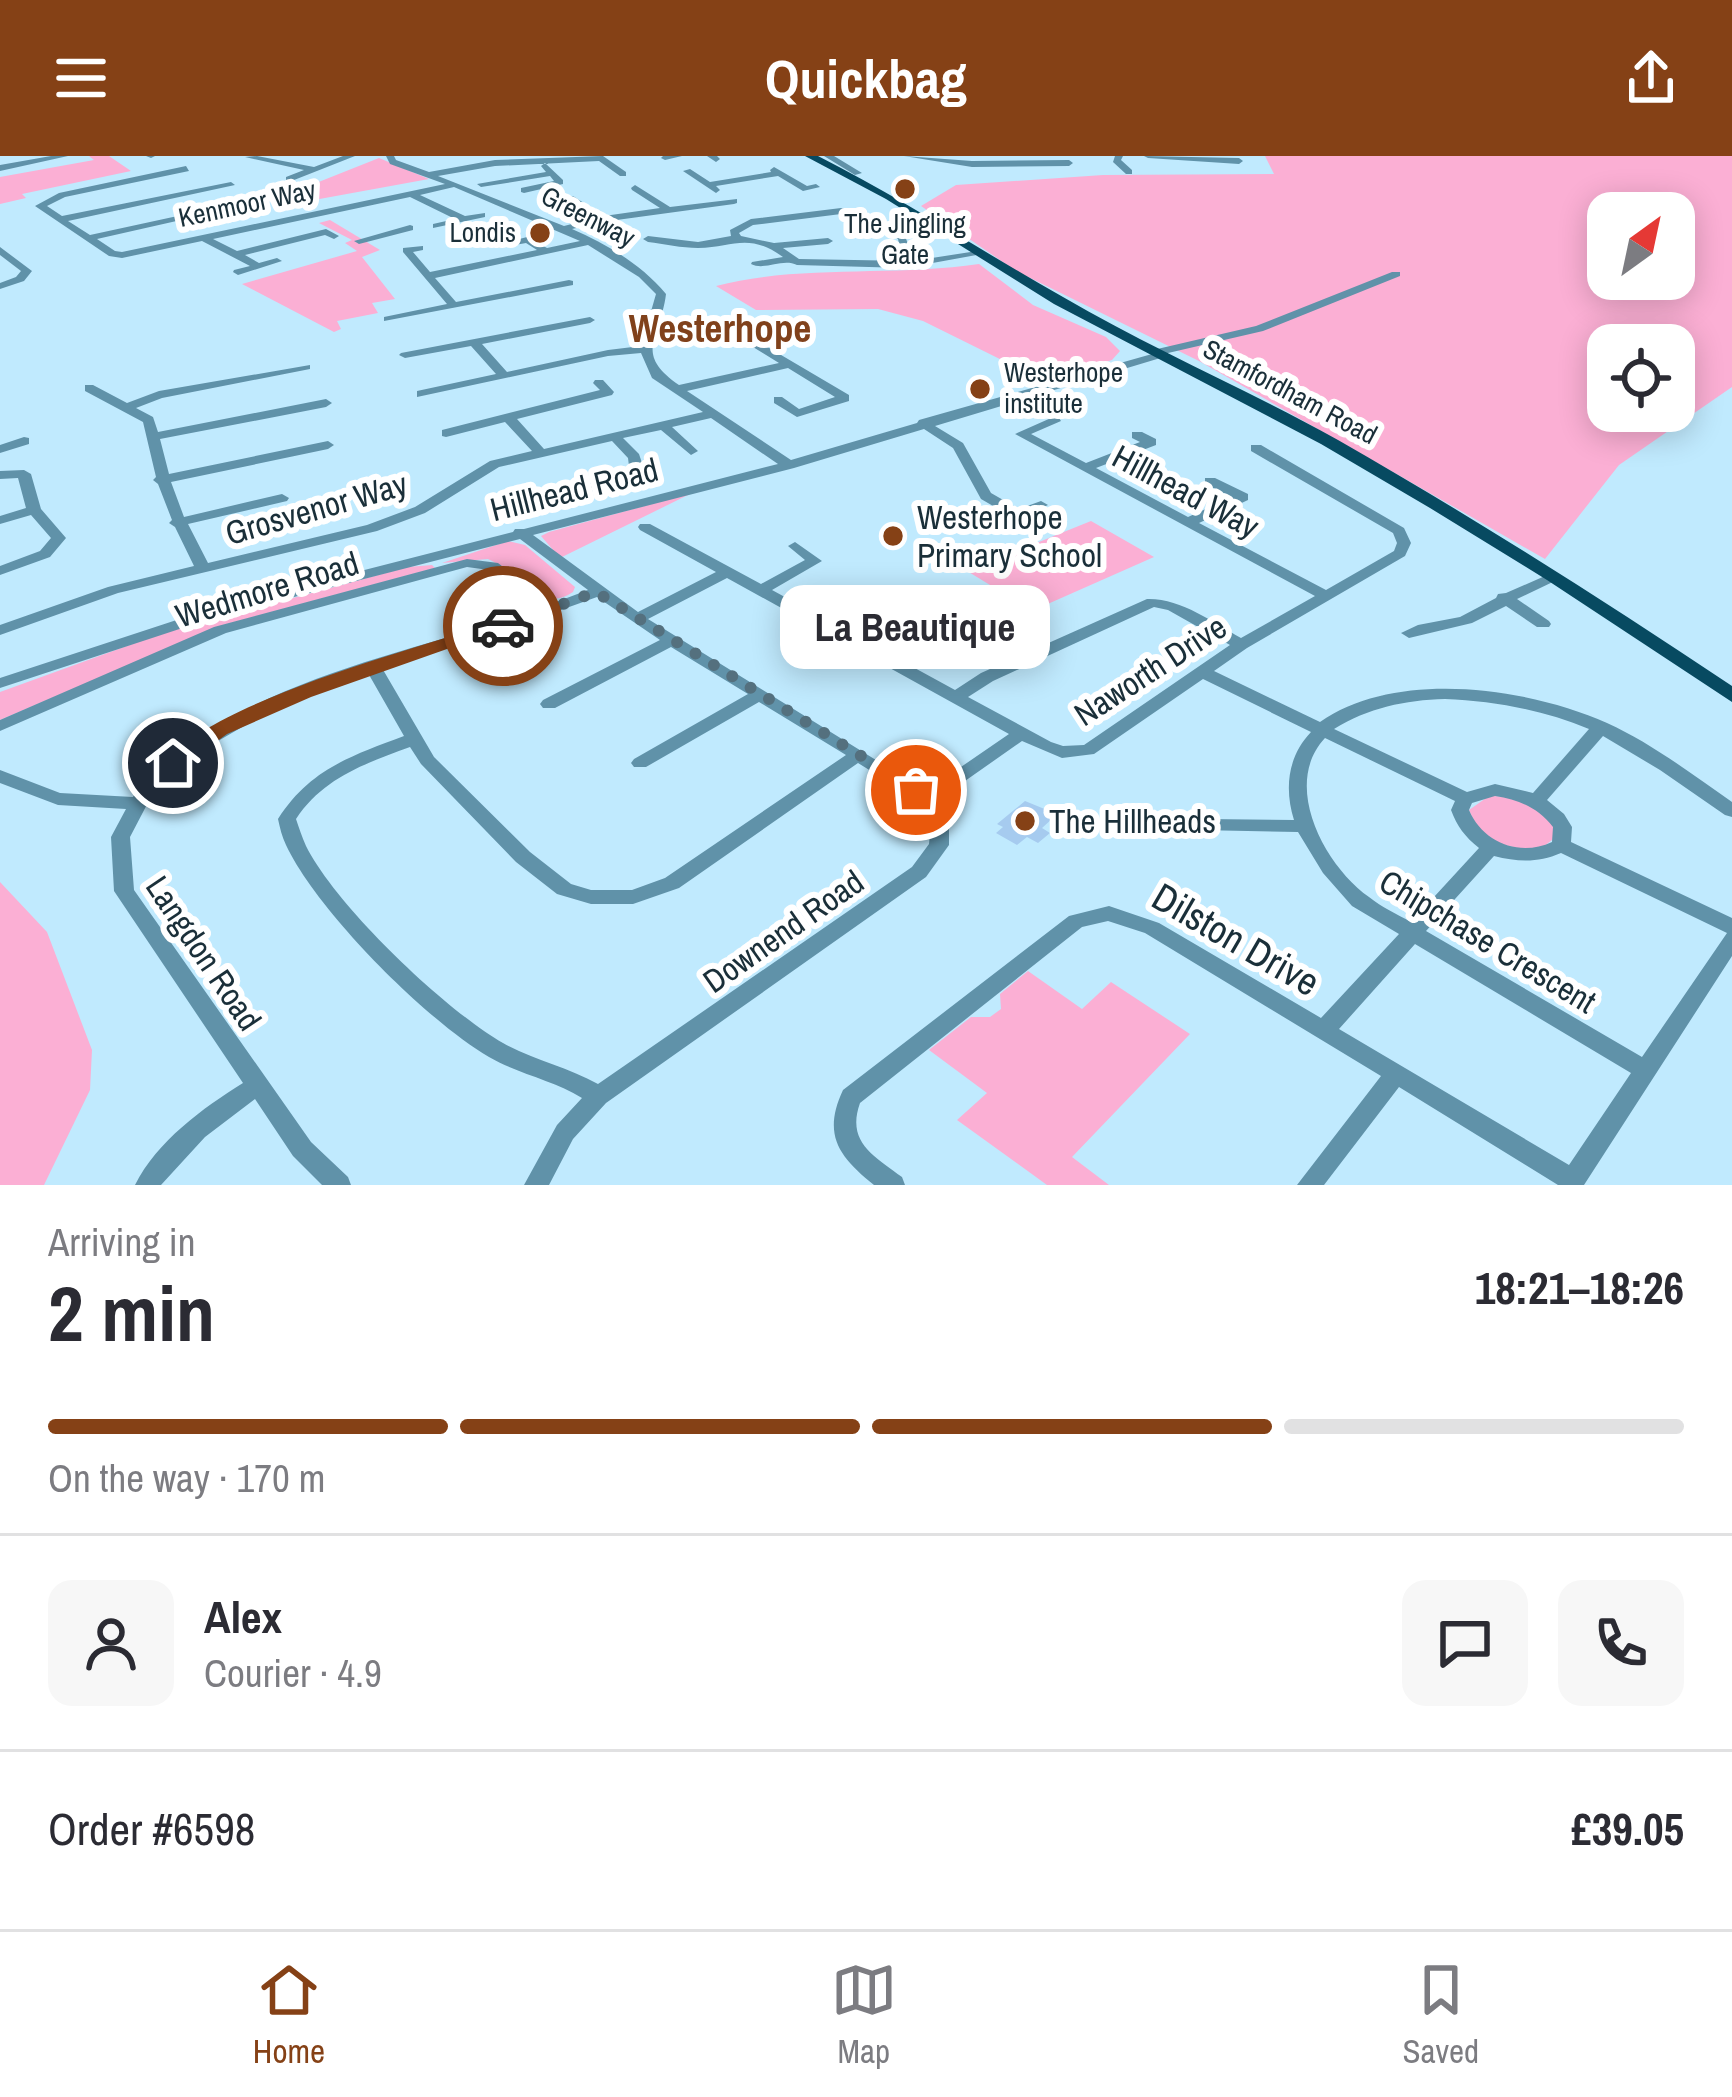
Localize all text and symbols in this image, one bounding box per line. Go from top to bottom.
text: Quickbag [765,42,967,115]
icon: menu [48,45,114,111]
icon: share [1618,45,1684,111]
street label: Kenmoor Way [175,171,319,235]
marker: The Jingling Gate [892,176,918,202]
street label: Greenway [535,177,642,255]
north arrow [1587,192,1695,300]
map controls [1587,192,1695,432]
place label: The Jingling Gate [844,205,967,272]
place label: Londis [450,214,516,250]
marker: Londis [527,220,553,246]
district label: Westerhope [629,302,811,354]
button: locate [1587,324,1695,432]
street label: Stamfordham Road [1197,330,1384,452]
place label: Westerhope institute [1004,354,1123,421]
marker: Westerhope institute [967,376,993,402]
street label: Hillhead Way [1105,434,1267,548]
street label: Hillhead Road [485,447,663,531]
street label: Grosvenor Way [220,461,412,555]
place label: Westerhope Primary School [917,495,1102,577]
marker: Westerhope Primary School [880,523,906,549]
street label: Wedmore Road [170,540,364,638]
courier [443,566,563,686]
callout: La Beautique [781,586,1051,670]
icon: car [470,593,536,659]
text: La Beautique [815,601,1015,653]
street label: Naworth Drive [1066,604,1234,736]
pin [122,712,224,814]
icon: home [140,730,206,796]
pin [865,739,967,841]
icon: bag [883,757,949,823]
place label: The Hillheads [1049,799,1216,843]
marker: The Hillheads [1012,808,1038,834]
street label: Downend Road [694,859,872,1003]
street label: Chipchase Crescent [1372,859,1604,1023]
street label: Langdon Road [136,867,272,1039]
street label: Dilston Drive [1143,870,1329,1008]
text: Arriving in [48,1216,196,1268]
text: 18:21–18:26 [1475,1257,1684,1318]
text: 2 min [48,1260,215,1365]
text: On the way · 170 m [48,1452,325,1504]
button: person [48,1580,174,1706]
button: chat [1402,1580,1528,1706]
button: phone [1558,1580,1684,1706]
text: Alex [204,1586,282,1647]
text: Courier · 4.9 [204,1647,382,1699]
text: Order #6598 [48,1798,255,1859]
text: £39.05 [1571,1798,1684,1859]
tab: Home [253,1957,325,2073]
tab: Map [831,1957,897,2073]
tab: Saved [1402,1957,1479,2073]

